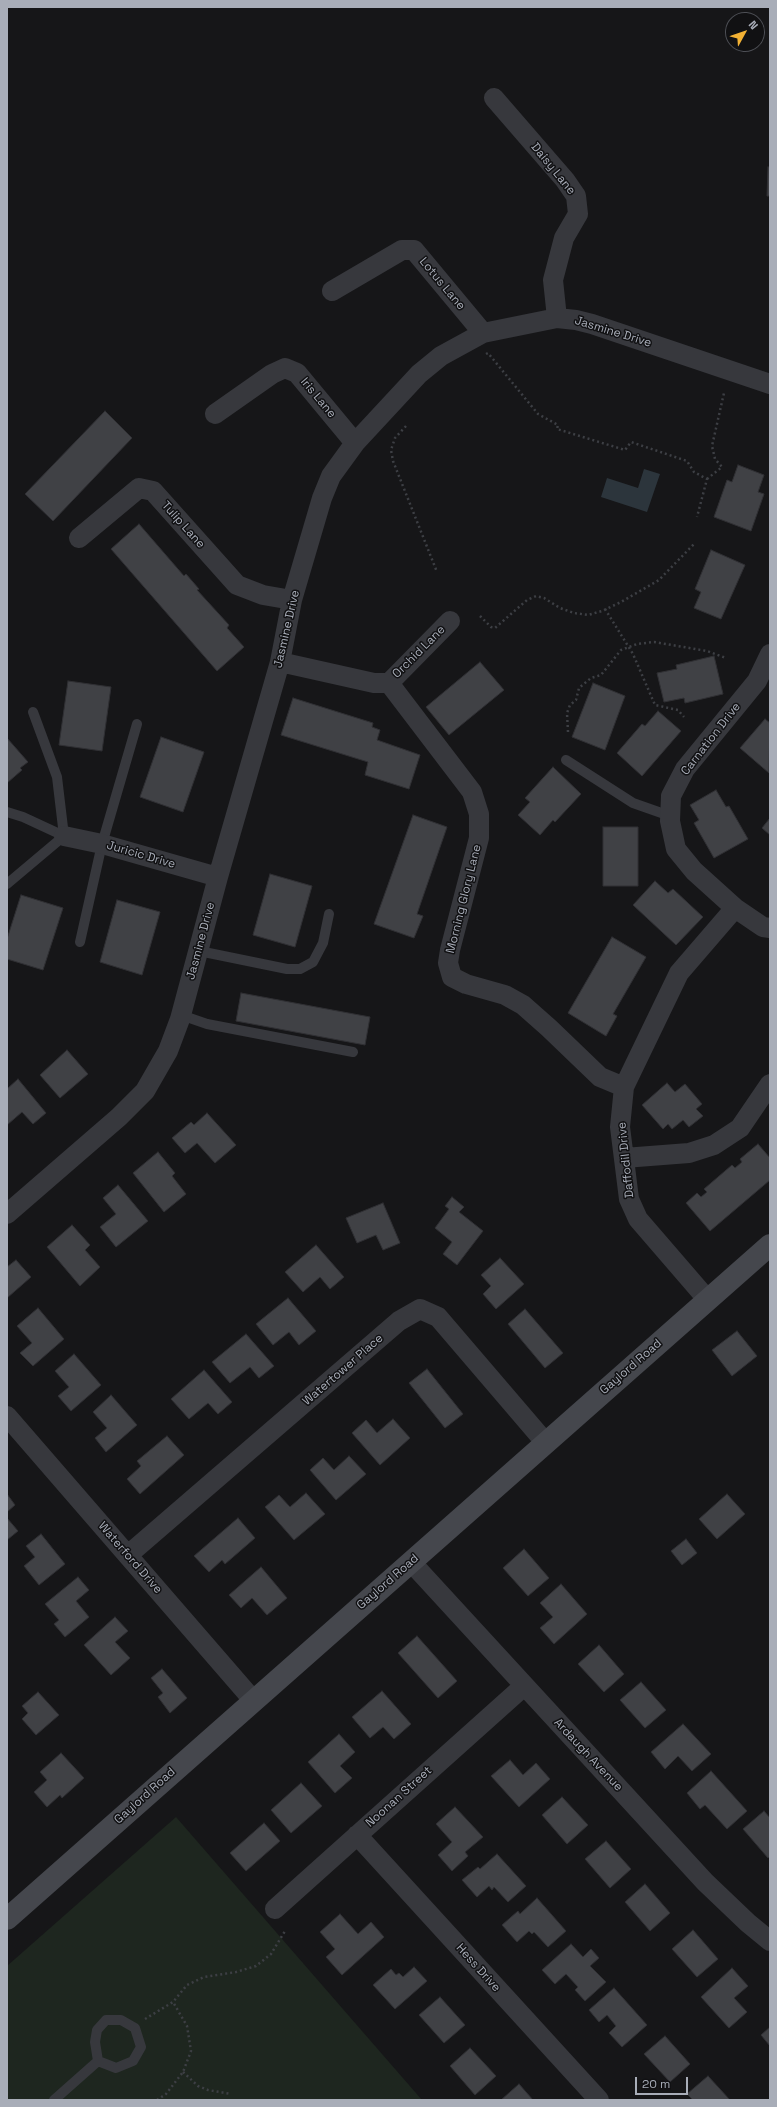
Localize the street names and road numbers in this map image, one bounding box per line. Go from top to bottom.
street label: Daisy Lane [528,140,578,198]
street label: Lotus Lane [416,255,468,313]
street label: Jasmine Drive [573,313,653,351]
street label: Iris Lane [297,375,339,421]
street label: Tulip Lane [158,499,208,551]
street label: Jasmine Drive [271,589,303,669]
street label: Orchid Lane [390,623,448,681]
street label: Carnation Drive [678,700,744,778]
street label: Juricic Drive [105,838,177,872]
street label: Morning Glory Lane [443,843,485,955]
street label: Jasmine Drive [184,901,218,981]
street label: Daffodil Drive [615,1121,637,1199]
street label: Watertower Place [300,1331,386,1409]
street label: Gaylord Road [597,1336,665,1398]
street label: Waterford Drive [95,1519,165,1597]
street label: Gaylord Road [354,1551,422,1613]
street label: Ardaugh Avenue [551,1716,625,1794]
street label: Noonan Street [363,1763,435,1831]
street label: Gaylord Road [112,1765,178,1827]
street label: Hess Drive [453,1941,503,1995]

